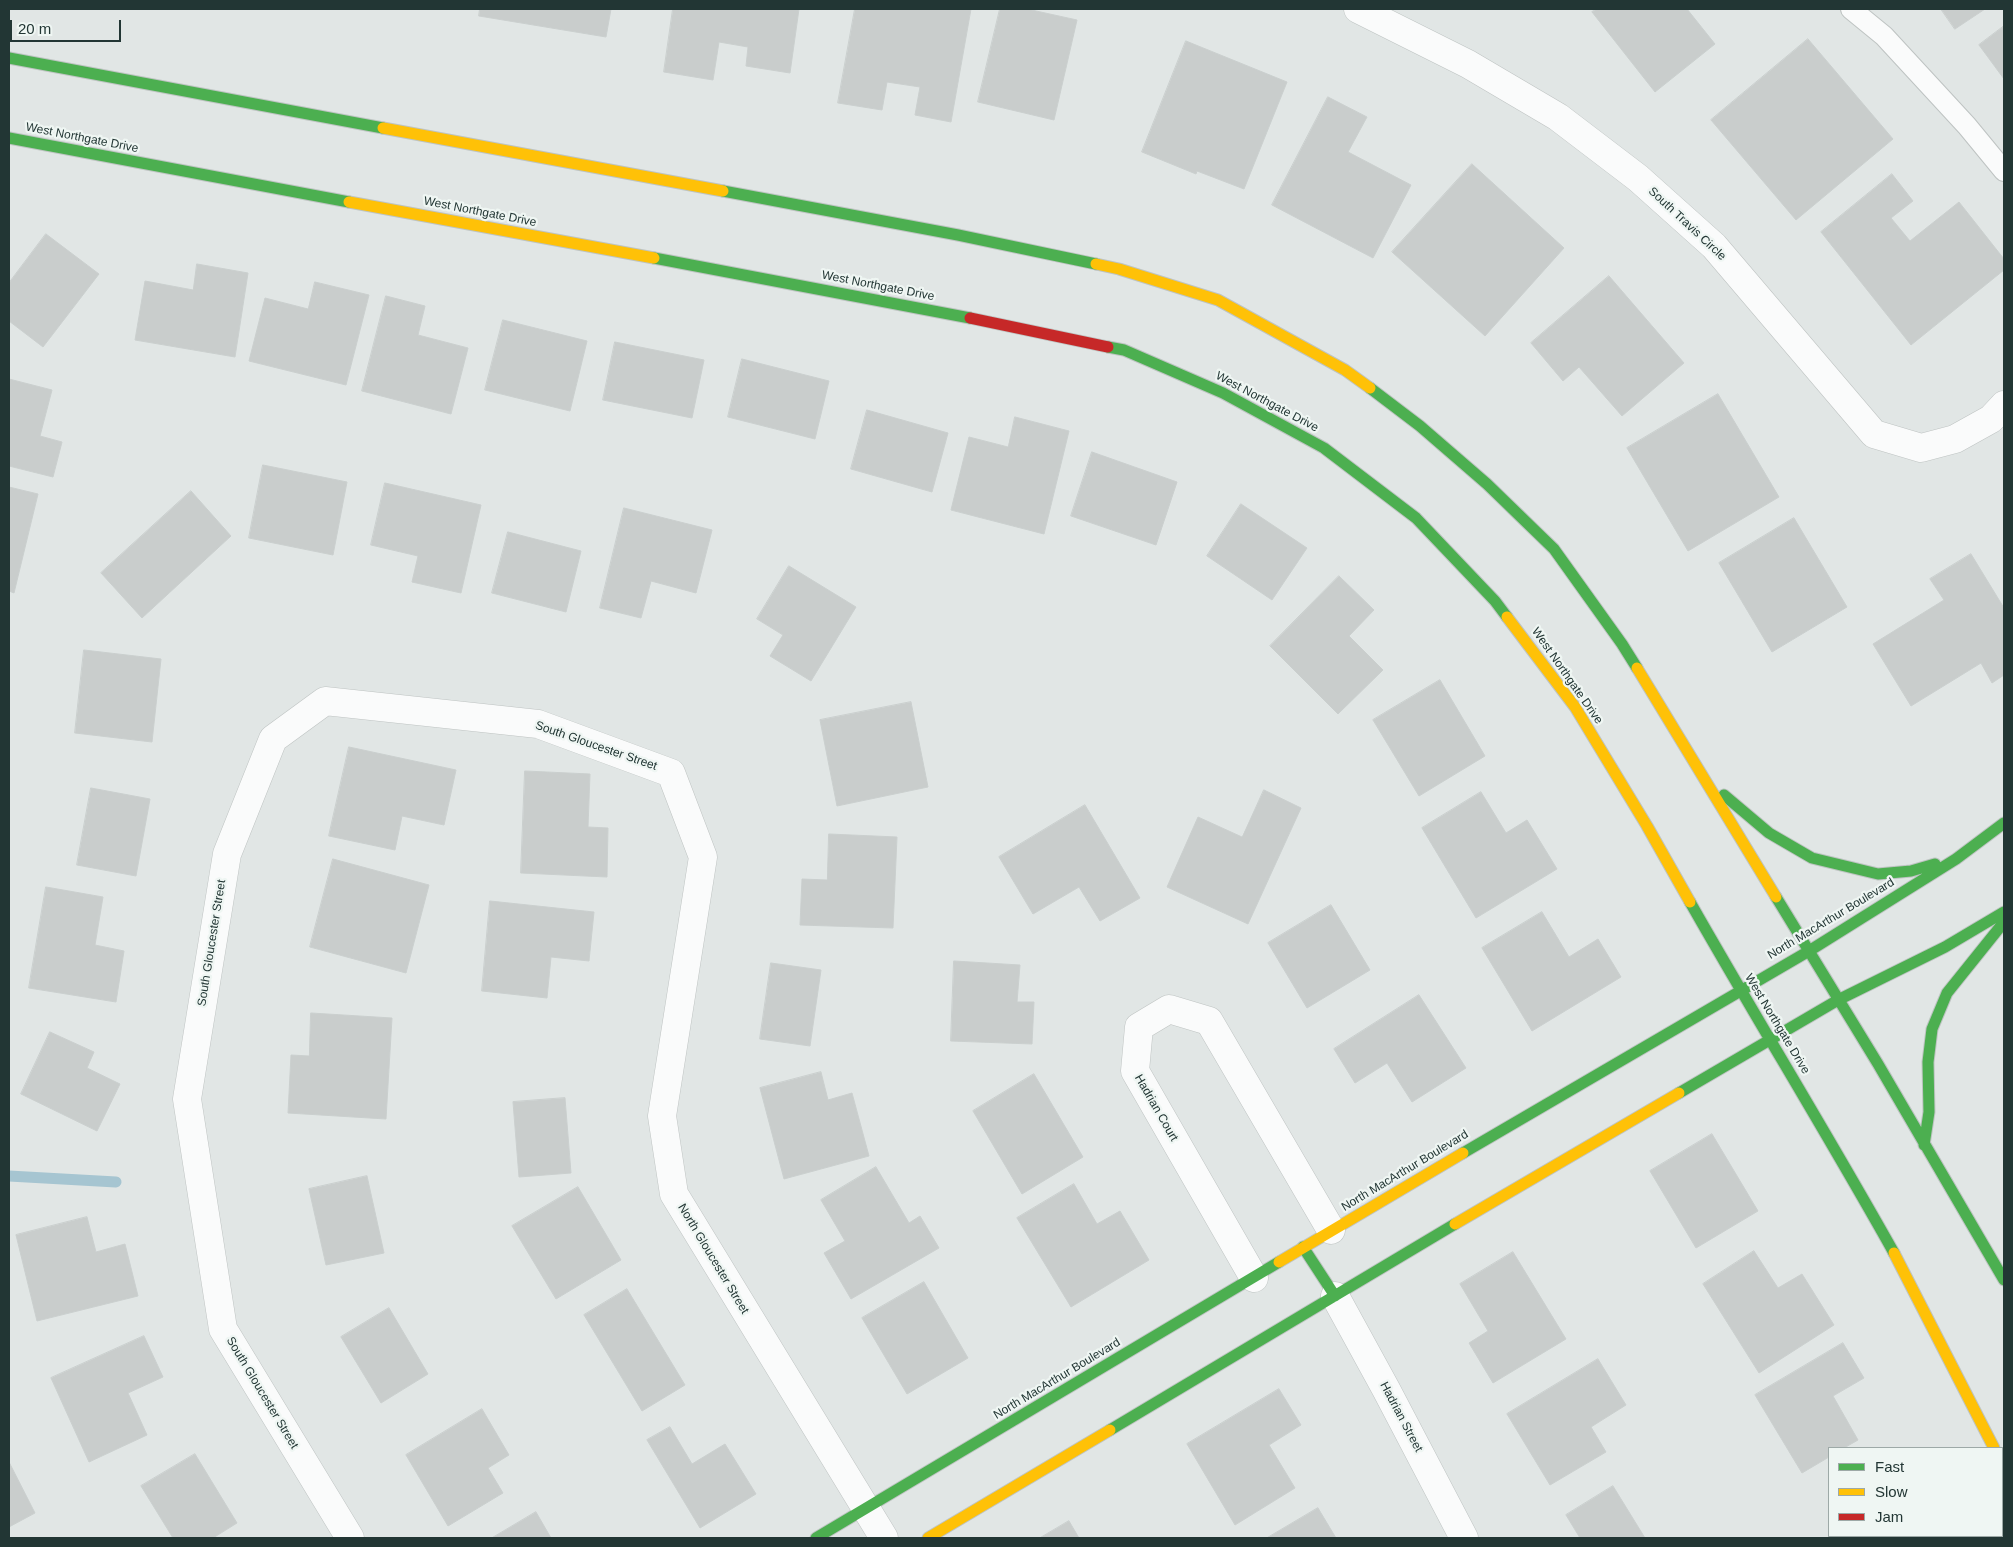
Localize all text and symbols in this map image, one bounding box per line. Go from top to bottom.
scale bar [12,10,124,42]
text: 20 m [18,20,51,37]
street label: West Northgate Drive [24,120,140,156]
street label: South Travis Circle [1645,184,1729,264]
street label: West Northgate Drive [422,194,538,230]
street label: West Northgate Drive [820,268,936,304]
street label: West Northgate Drive [1213,369,1321,435]
street label: West Northgate Drive [1528,625,1606,727]
street label: South Gloucester Street [533,718,659,774]
street label: North MacArthur Boulevard [1765,875,1897,963]
street label: South Gloucester Street [195,879,229,1007]
street label: West Northgate Drive [1741,971,1813,1077]
street label: Hadrian Court [1131,1072,1181,1144]
street label: North MacArthur Boulevard [1339,1127,1471,1215]
street label: North Gloucester Street [674,1201,752,1317]
street label: South Gloucester Street [223,1334,301,1452]
street label: North MacArthur Boulevard [991,1335,1123,1423]
street label: Hadrian Street [1376,1379,1426,1455]
legend [1828,1447,2003,1537]
text: Fast [1875,1458,1904,1475]
text: Slow [1875,1483,1908,1500]
text: Jam [1875,1508,1903,1525]

